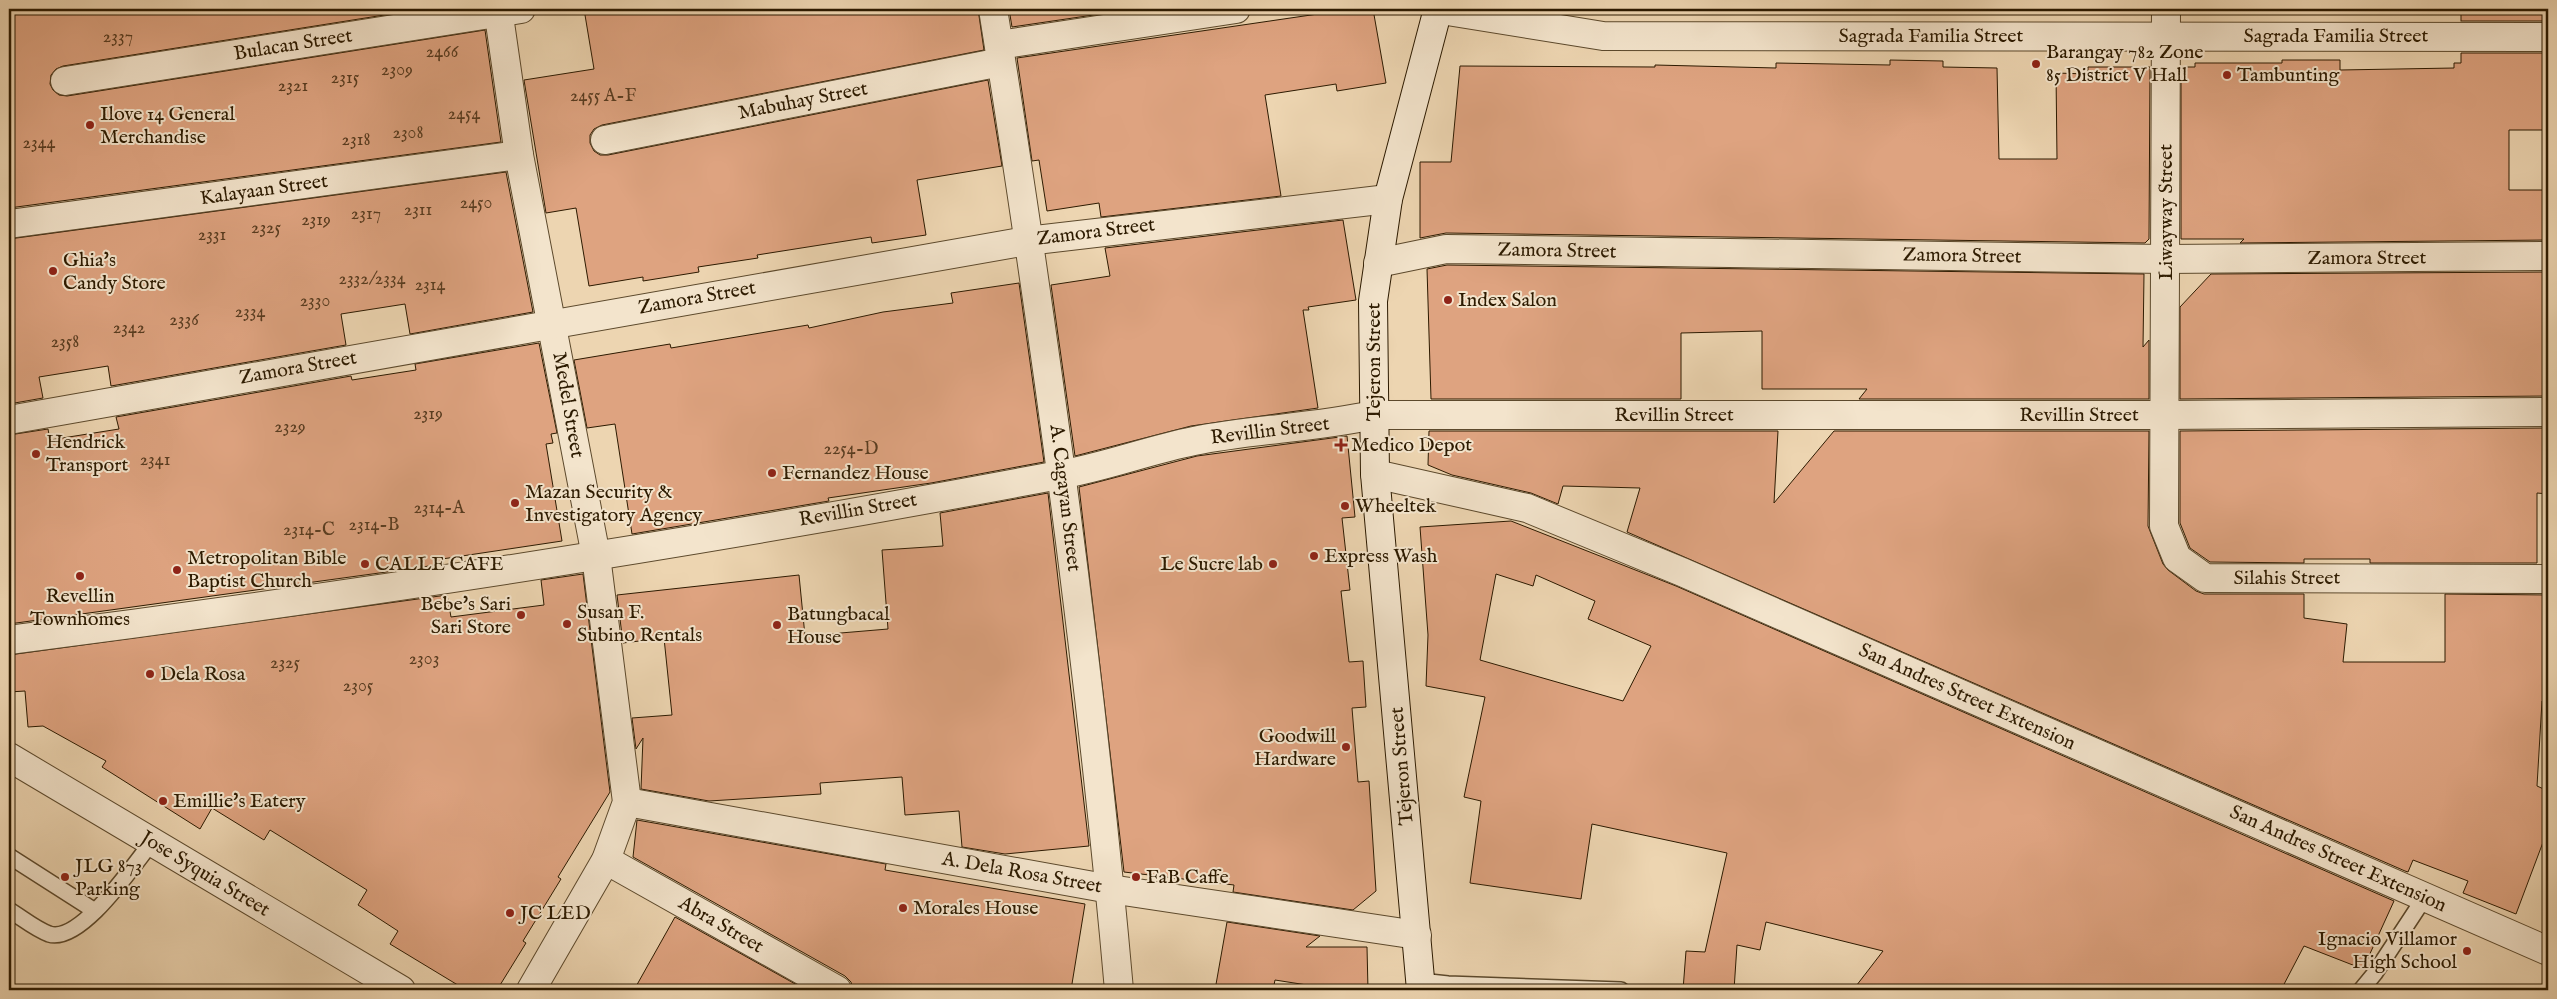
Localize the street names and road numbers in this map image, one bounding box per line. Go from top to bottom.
street label: Bulacan Street [232,23,354,67]
street label: Sagrada Familia Street [1839,24,2024,49]
street label: Sagrada Familia Street [2244,24,2429,49]
street label: Mabuhay Street [736,76,870,126]
street label: Liwayway Street [2154,144,2179,280]
street label: Kalayaan Street [199,169,330,211]
street label: Zamora Street [1036,212,1157,252]
street label: Zamora Street [1497,237,1617,265]
street label: Zamora Street [1902,242,2022,270]
street label: Zamora Street [2308,246,2427,271]
street label: Zamora Street [636,275,758,321]
street label: Tejeron Street [1362,303,1387,421]
street label: Zamora Street [237,345,359,391]
street label: Medel Street [546,350,590,460]
street label: Revillin Street [1614,403,1734,428]
street label: Revillin Street [2019,403,2139,428]
street label: Revillin Street [1209,411,1331,451]
street label: A. Cagayan Street [1043,422,1086,573]
street label: Revillin Street [797,487,919,533]
street label: Silahis Street [2234,566,2341,591]
street label: San Andres Street Extension [1855,638,2080,756]
street label: Tejeron Street [1384,706,1420,826]
street label: San Andres Street Extension [2226,800,2451,918]
street label: Jose Syquia Street [134,824,274,923]
street label: A. Dela Rosa Street [939,846,1104,899]
street label: Abra Street [673,890,768,959]

